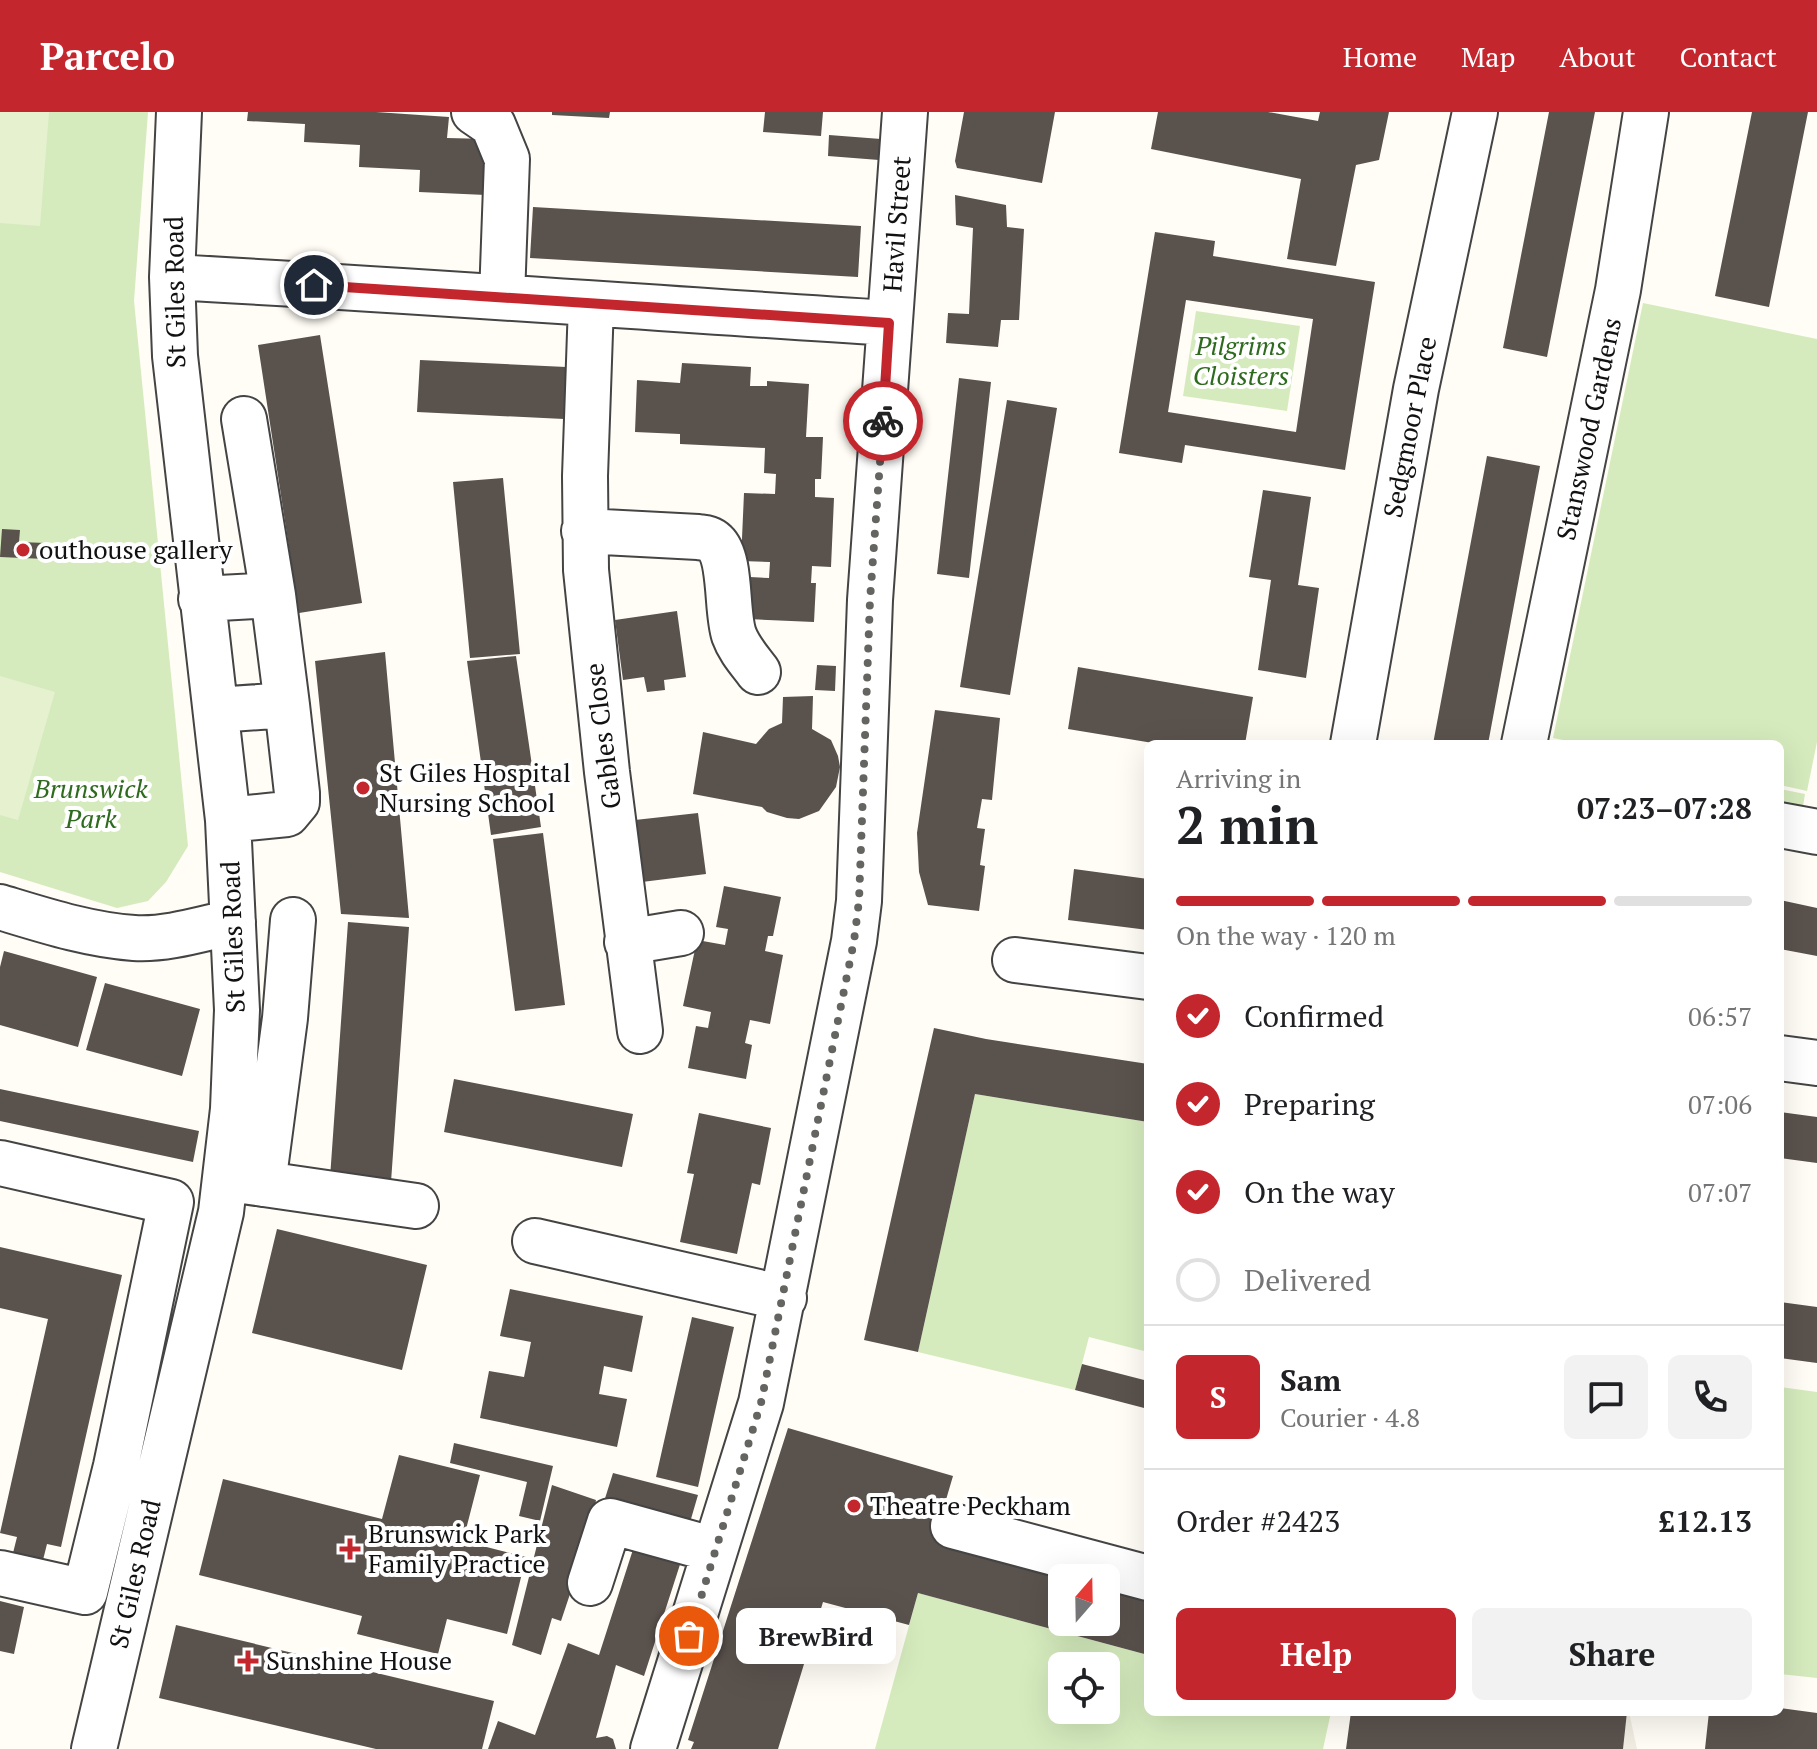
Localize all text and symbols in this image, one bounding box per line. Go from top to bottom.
text: Parcelo [40,31,175,81]
text: Home [1343,38,1417,75]
text: Map [1461,38,1515,75]
text: About [1559,38,1636,75]
text: Contact [1680,38,1777,75]
street label: Havil Street [874,154,918,293]
street label: St Giles Road [156,216,192,368]
pin [280,251,348,319]
icon: home [292,263,336,307]
street label: Stanswood Gardens [1548,314,1628,543]
park label: Pilgrims Cloisters [1193,328,1289,392]
street label: Sedgmoor Place [1375,333,1443,520]
courier [843,381,923,461]
icon: bike [861,399,905,443]
place label: outhouse gallery [39,532,233,566]
marker: outhouse gallery [14,541,32,559]
street label: Gables Close [576,661,628,811]
place label: St Giles Hospital Nursing School [379,755,571,819]
text: Arriving in [1176,761,1301,795]
park label: Brunswick Park [33,771,148,835]
marker: St Giles Hospital Nursing School [354,779,372,797]
text: 07:23–07:28 [1577,788,1752,828]
text: 2 min [1176,790,1318,859]
street label: St Giles Road [212,860,252,1014]
text: On the way · 120 m [1176,918,1396,952]
icon: check [1176,994,1220,1038]
text: Confirmed [1244,996,1384,1036]
text: 06:57 [1688,999,1752,1033]
icon: check [1176,1082,1220,1126]
text: Preparing [1244,1084,1375,1124]
text: 07:06 [1688,1087,1752,1121]
icon: check [1176,1170,1220,1214]
text: On the way [1244,1172,1395,1212]
text: 07:07 [1688,1175,1752,1209]
text: Delivered [1244,1260,1371,1300]
button: chat [1564,1355,1648,1439]
button: phone [1668,1355,1752,1439]
text: Sam [1280,1360,1341,1400]
text: S [1210,1377,1226,1417]
text: Courier · 4.8 [1280,1400,1420,1434]
place label: Theatre Peckham [870,1488,1071,1522]
street label: St Giles Road [100,1496,168,1652]
marker: Theatre Peckham [845,1497,863,1515]
text: Order #2423 [1176,1501,1340,1541]
text: £12.13 [1658,1501,1752,1541]
place label: Brunswick Park Family Practice [368,1516,547,1580]
marker: Brunswick Park Family Practice [339,1538,361,1560]
north arrow [1048,1564,1120,1636]
map controls [1048,1564,1120,1724]
pin [655,1602,723,1670]
callout: BrewBird [737,1608,897,1664]
button: Help [1176,1608,1456,1700]
button: Share [1472,1608,1752,1700]
icon: bag [667,1614,711,1658]
text: BrewBird [759,1619,873,1653]
place label: Sunshine House [266,1643,452,1677]
marker: Sunshine House [237,1650,259,1672]
button: locate [1048,1652,1120,1724]

